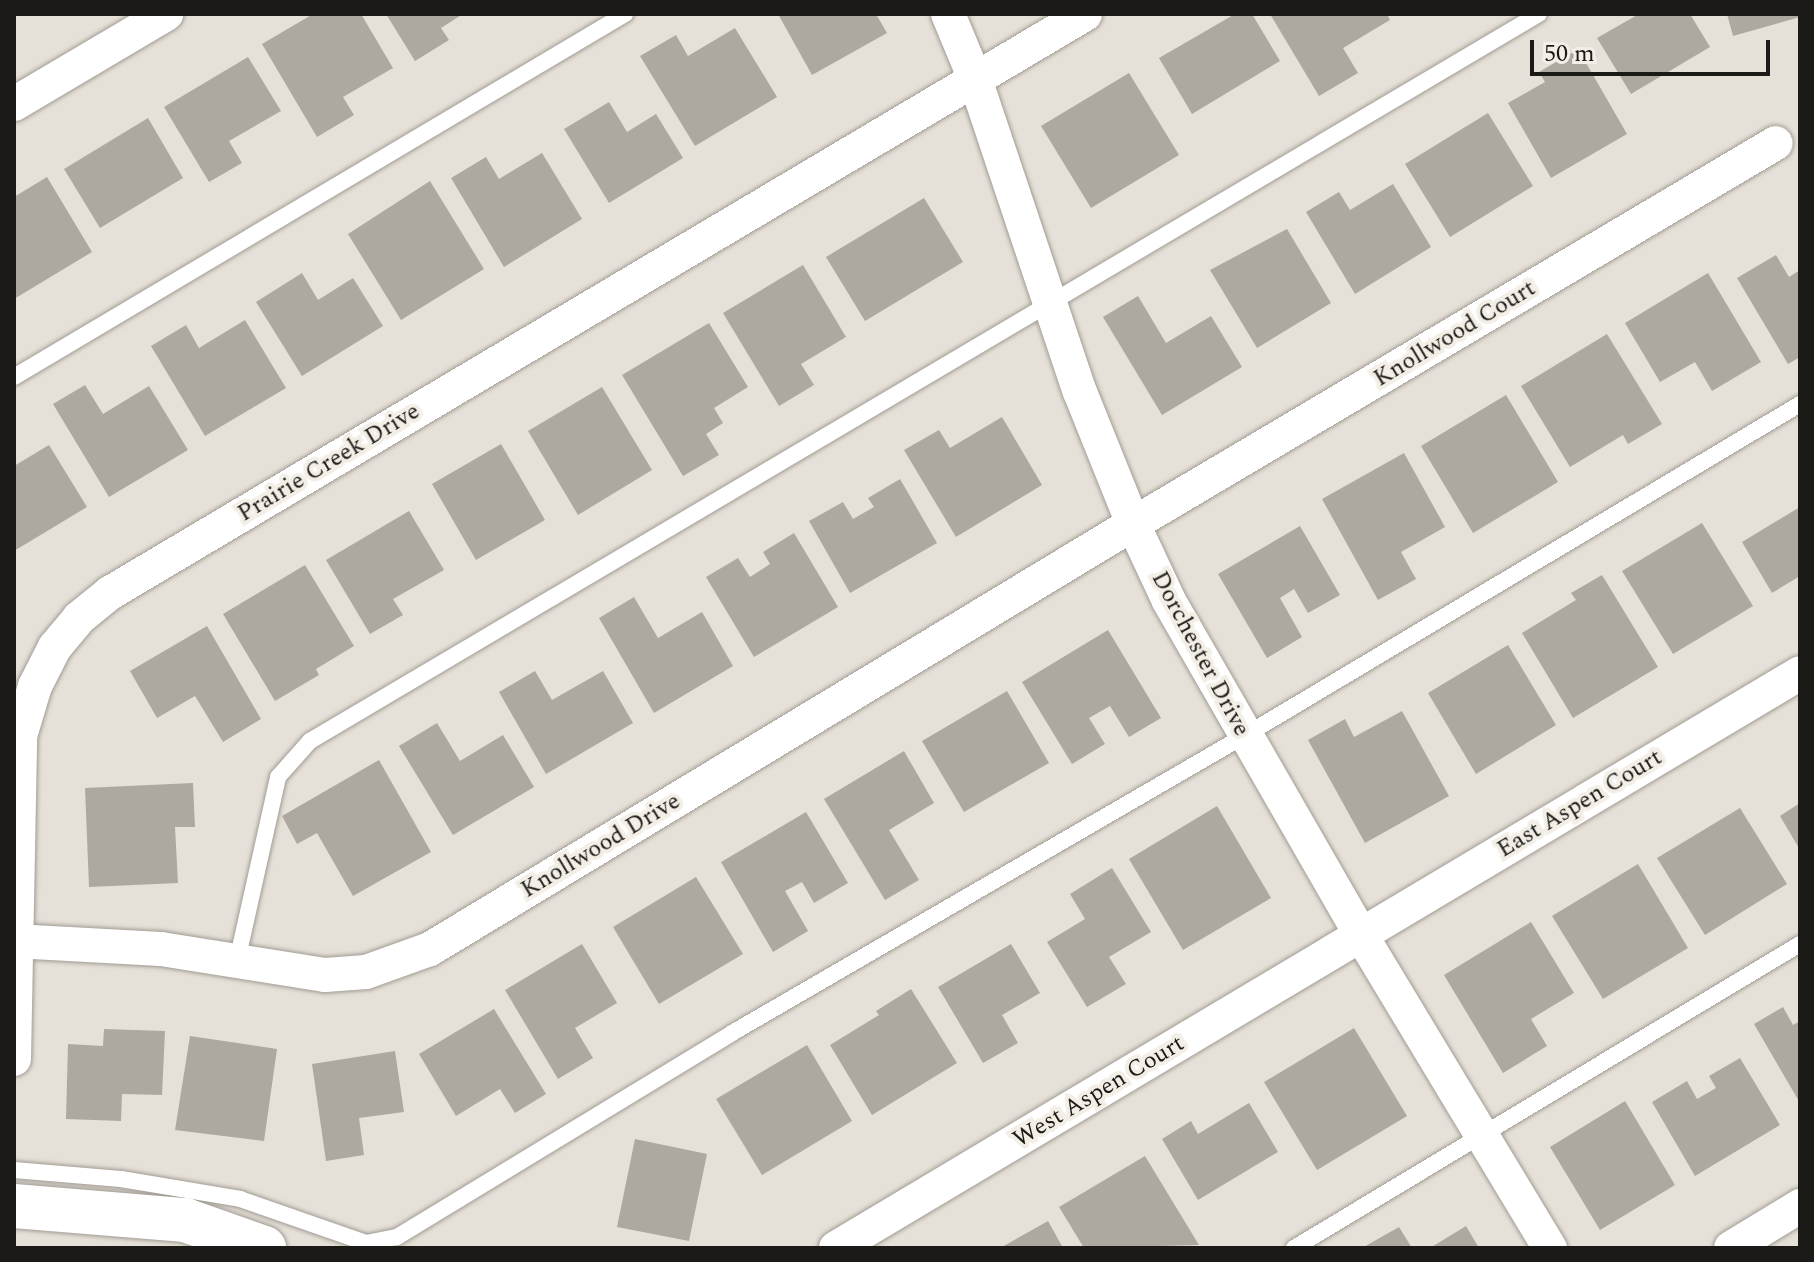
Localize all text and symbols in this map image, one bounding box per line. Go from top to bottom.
scale bar [1534,24,1774,74]
text: 50 m [1544,36,1595,72]
street label: Knollwood Court [1369,274,1541,394]
street label: Prairie Creek Drive [233,397,425,529]
street label: Dorchester Drive [1144,567,1256,741]
street label: East Aspen Court [1492,743,1668,865]
street label: Knollwood Drive [516,787,686,905]
street label: West Aspen Court [1008,1030,1190,1154]

